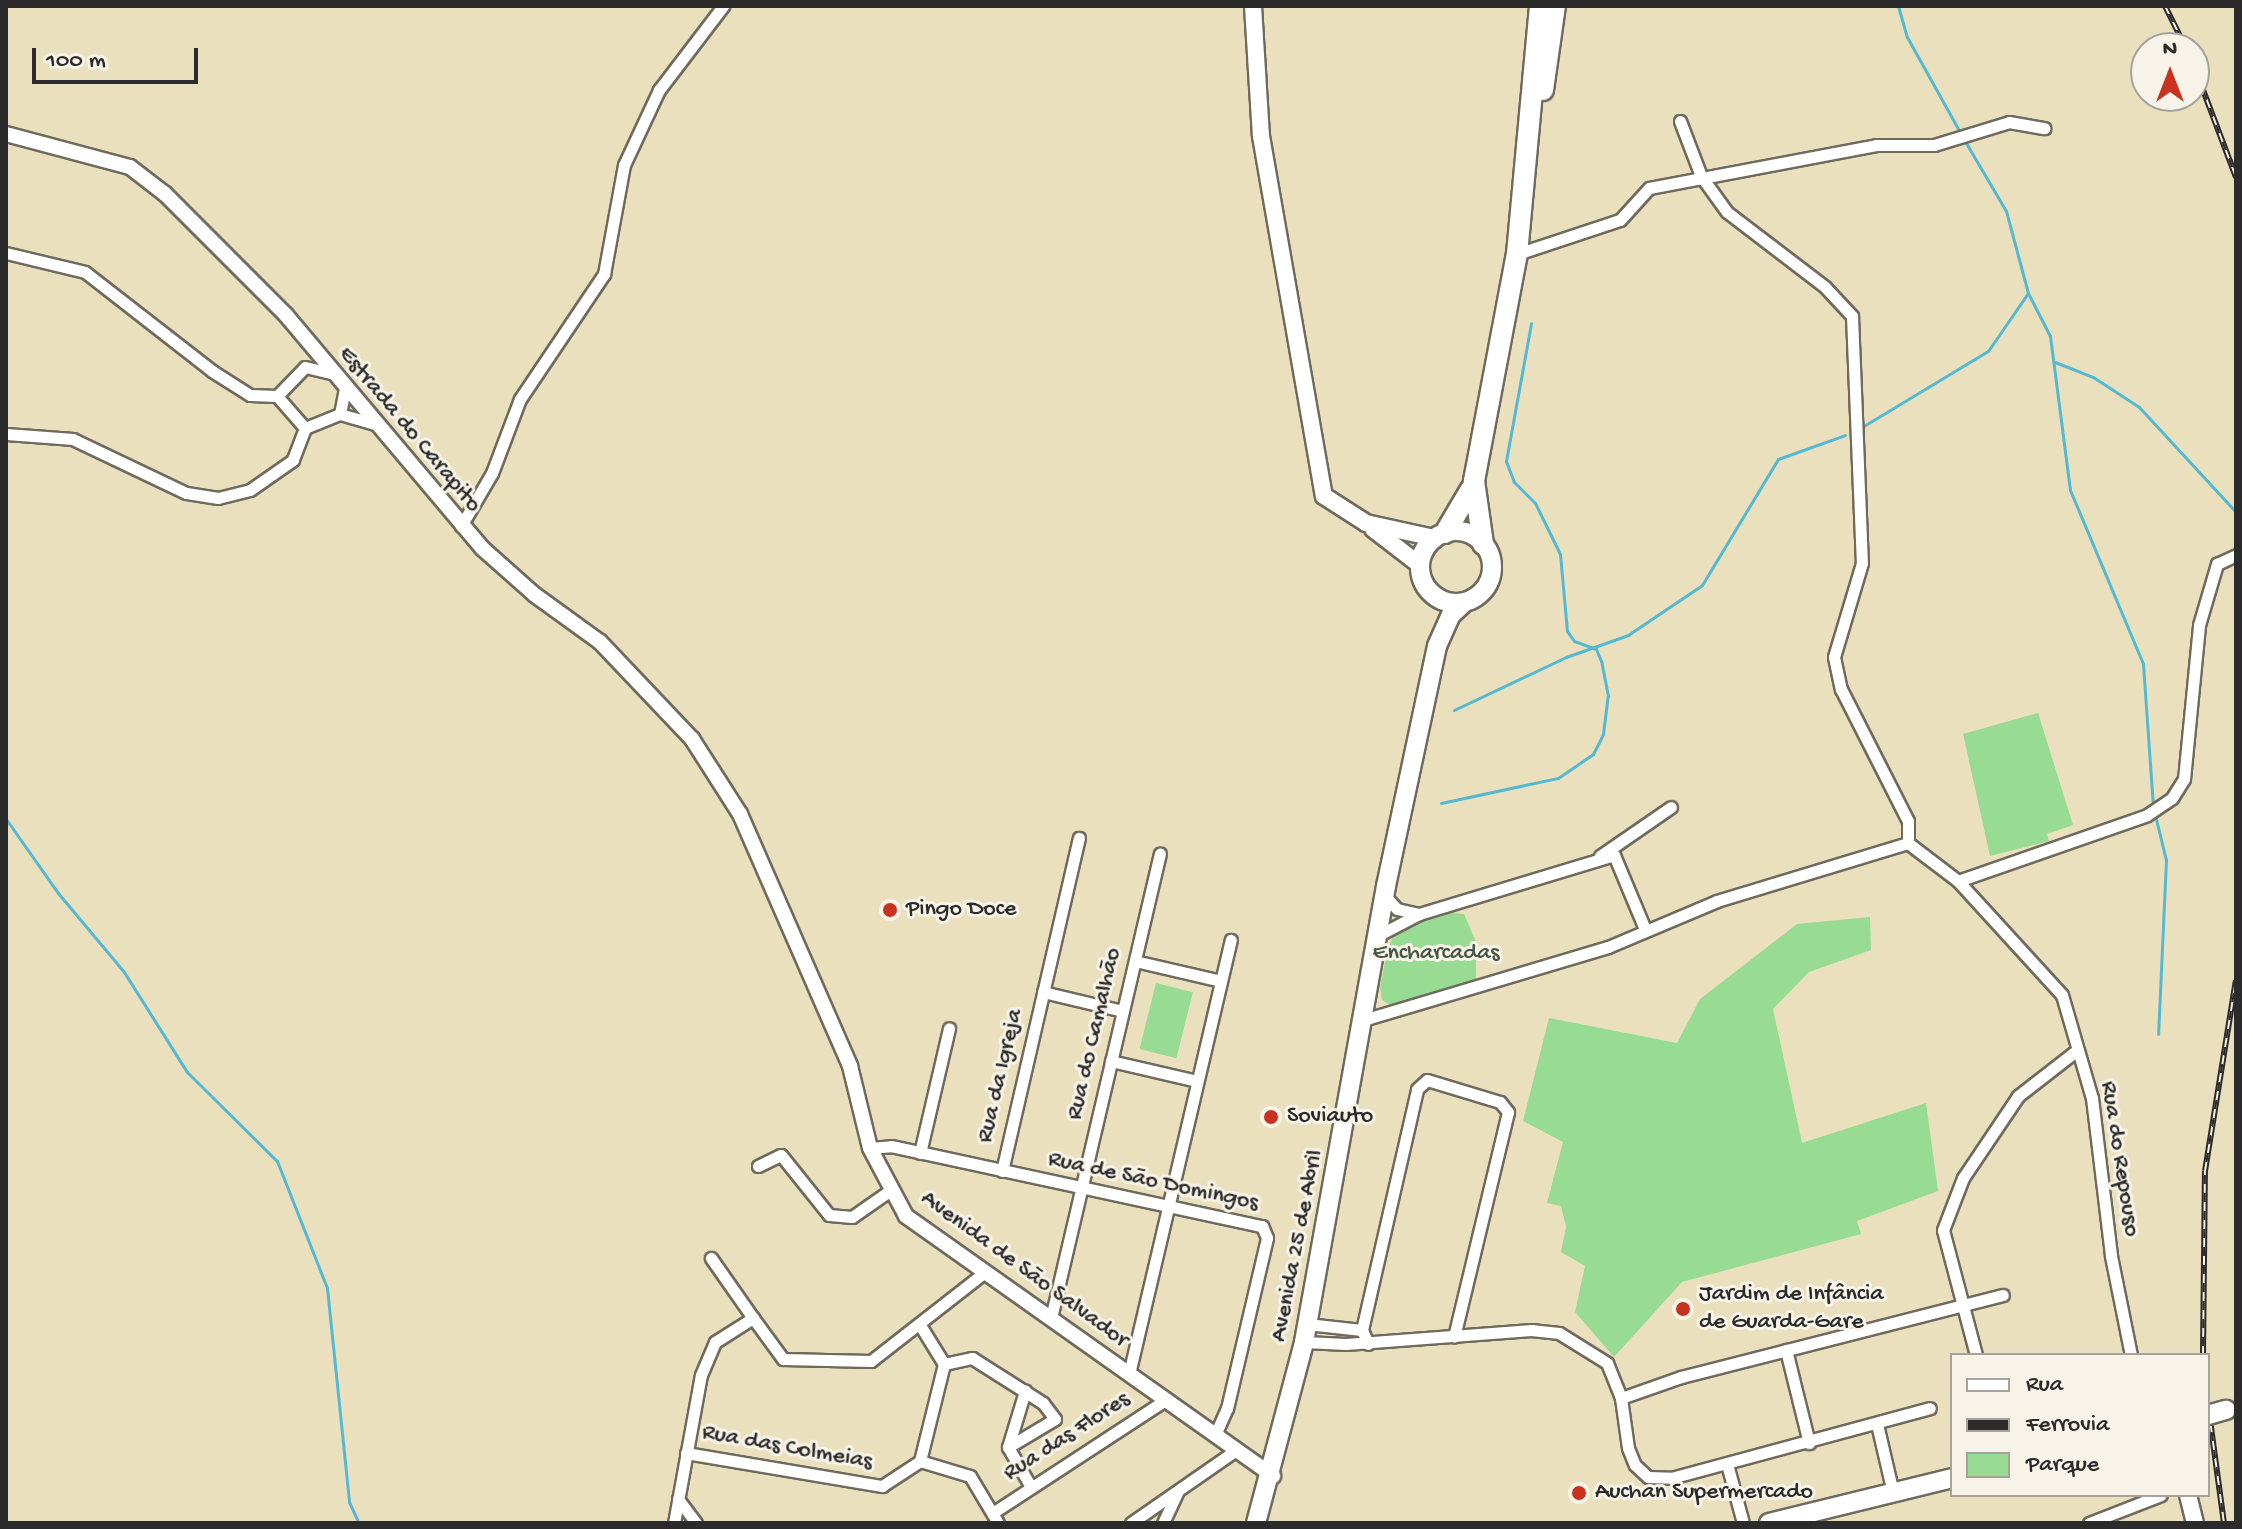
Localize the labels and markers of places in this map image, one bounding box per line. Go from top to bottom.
place label: Pingo Doce [906,896,1016,924]
marker: Pingo Doce [881,901,899,919]
place label: Soviauto [1287,1103,1373,1131]
marker: Soviauto [1262,1108,1280,1126]
place label: Jardim de Infância de Guarda-Gare [1699,1281,1884,1337]
marker: Jardim de Infância de Guarda-Gare [1674,1300,1692,1318]
place label: Auchan Supermercado [1595,1479,1813,1507]
marker: Auchan Supermercado [1570,1484,1588,1502]

